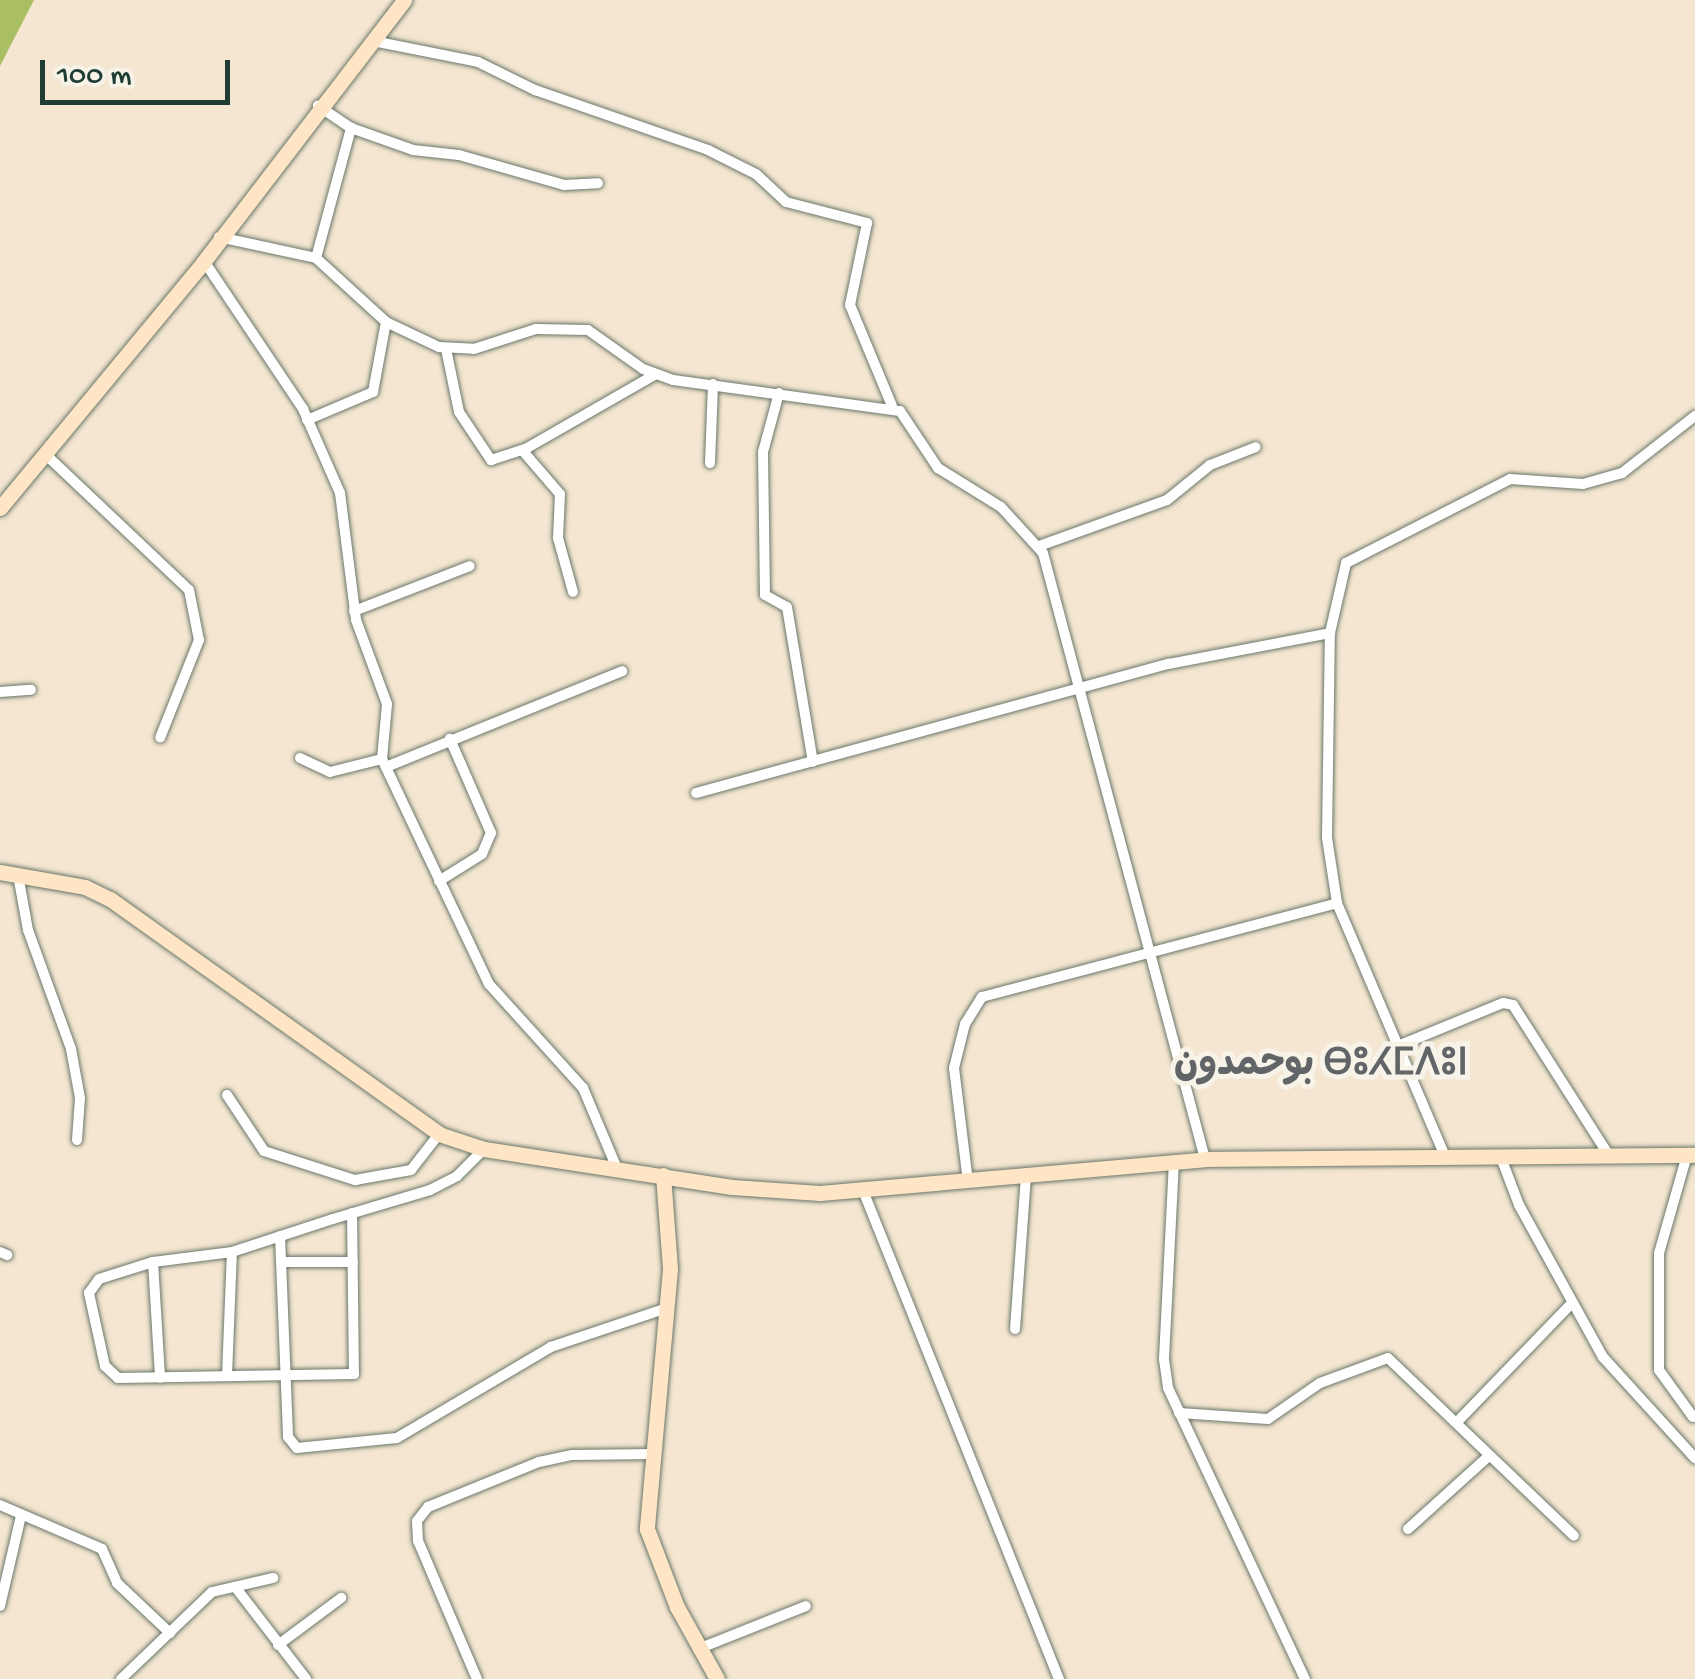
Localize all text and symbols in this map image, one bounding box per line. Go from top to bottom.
scale bar [45,40,235,102]
text: 100 m [57,60,132,95]
district label: بوحمدون ⴱⵓⵃⵎⴷⵓⵏ [1174,1045,1468,1091]

